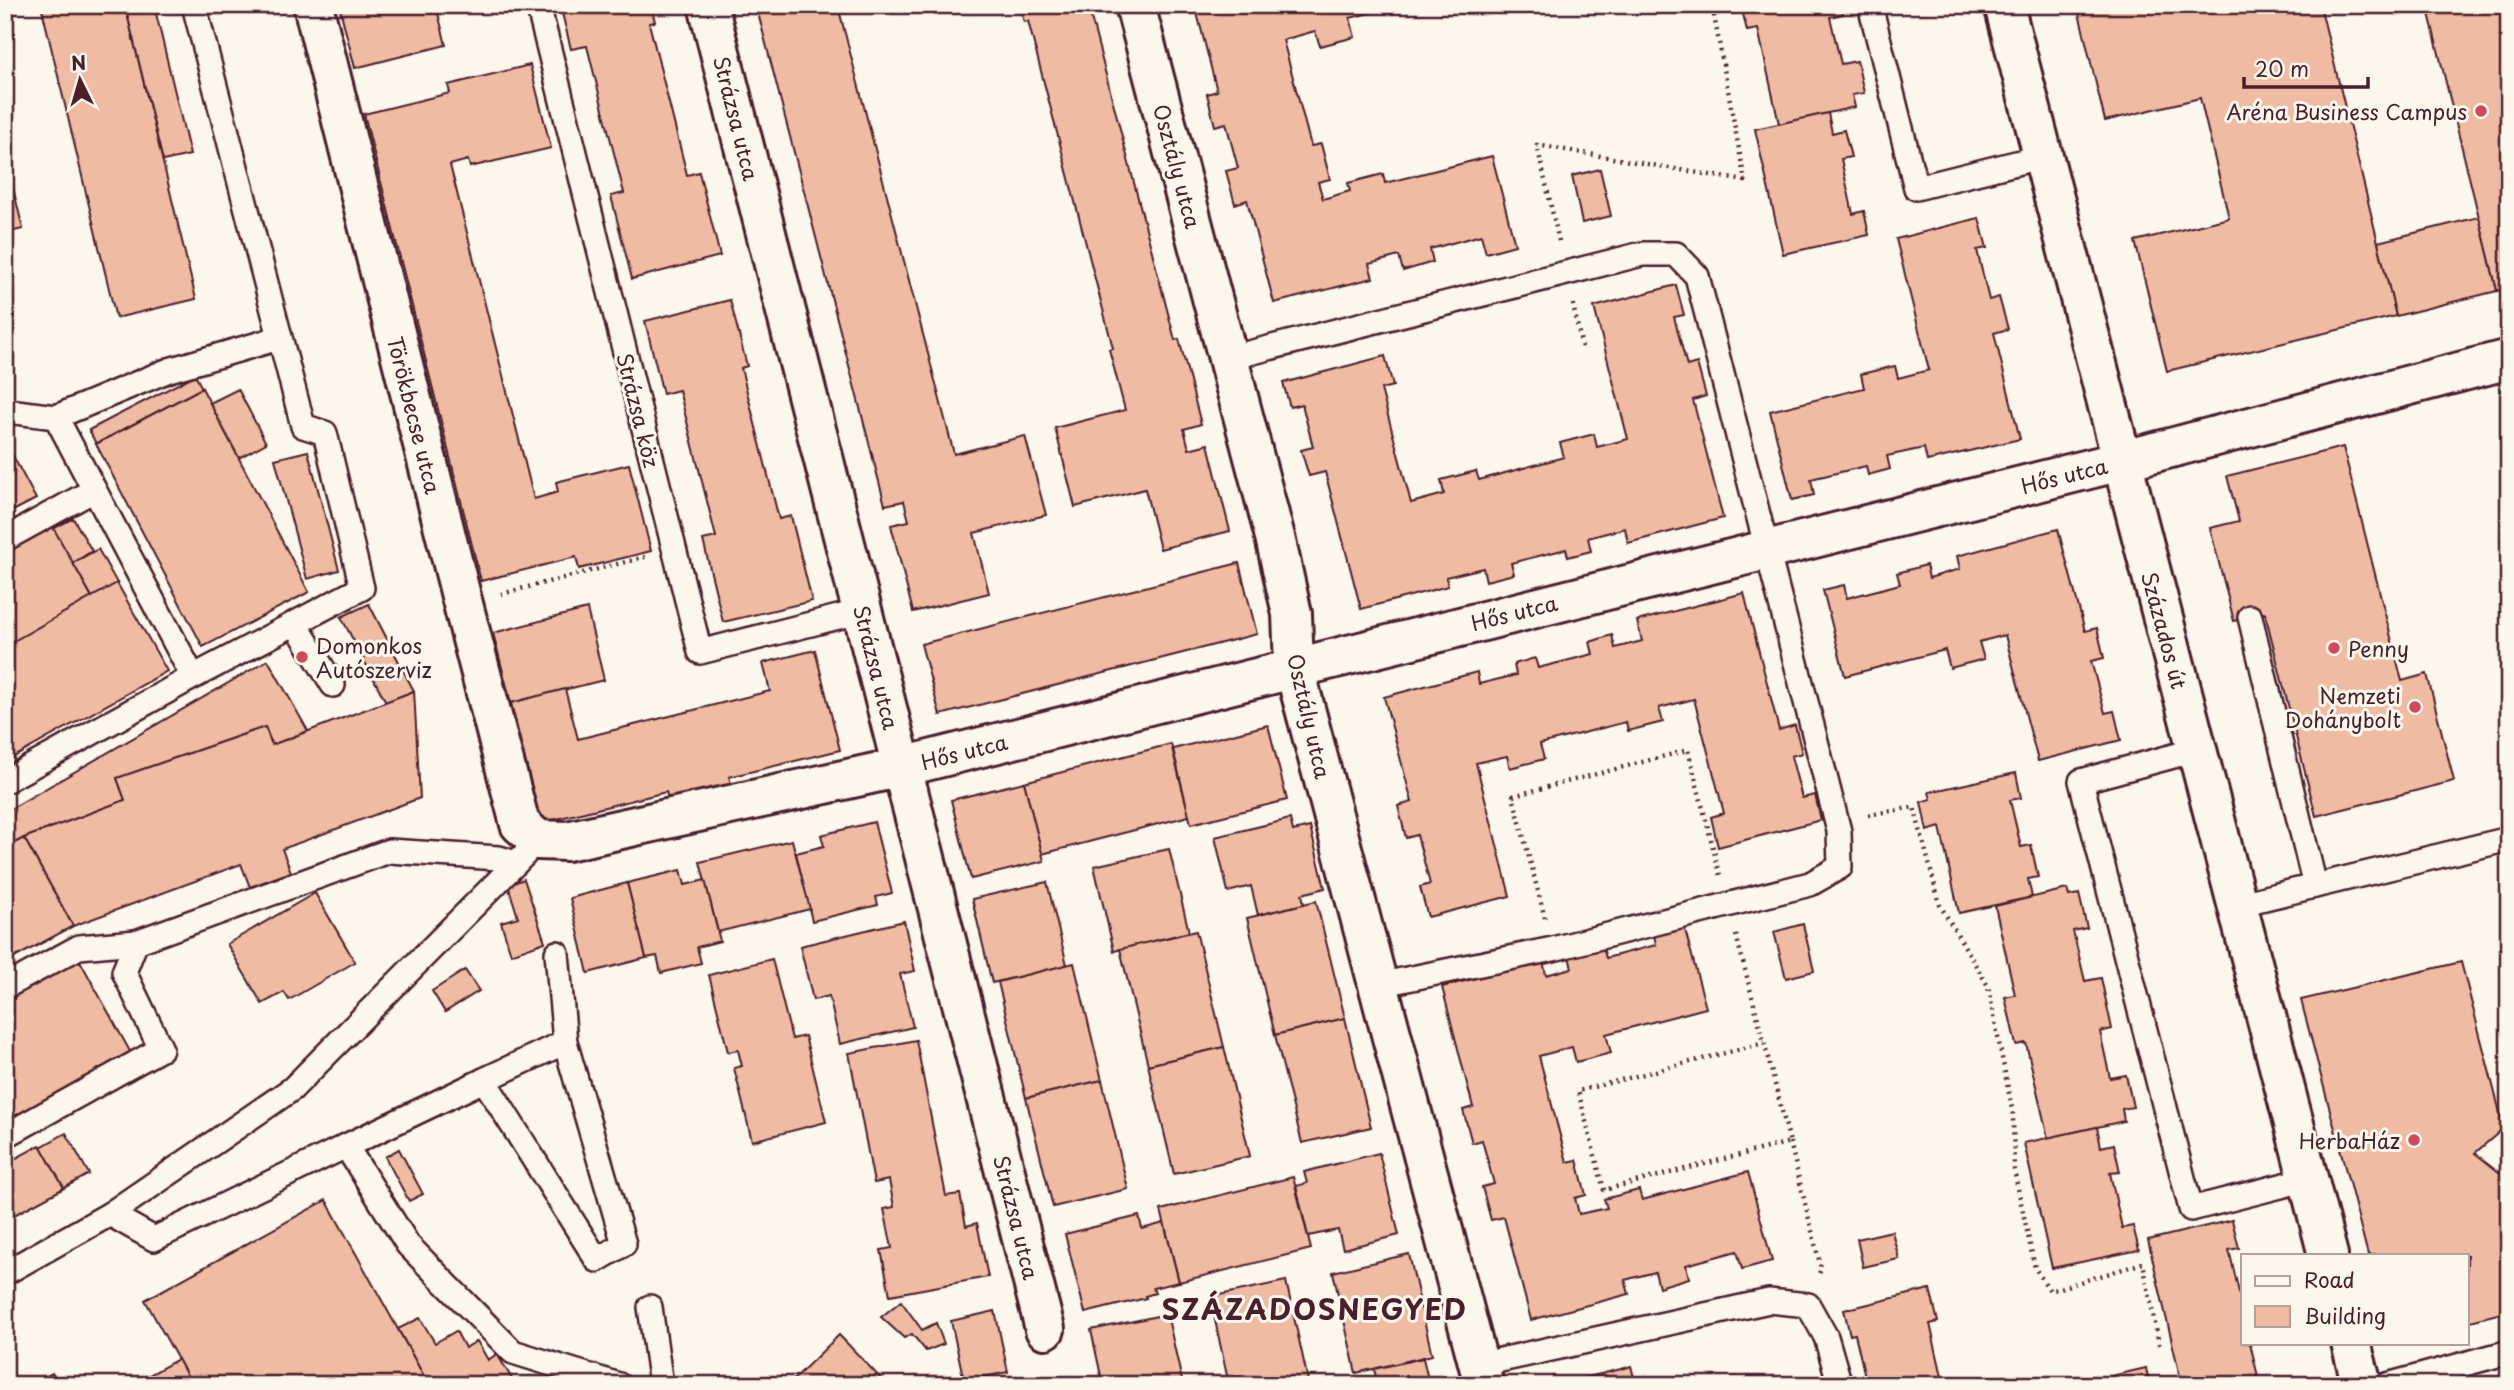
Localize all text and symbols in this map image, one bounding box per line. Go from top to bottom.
north arrow [46,46,116,116]
scale bar [2244,46,2369,90]
text: N [70,47,87,77]
street label: Strázsa utca [706,52,768,184]
text: 20 m [2255,52,2309,84]
place label: Aréna Business Campus [2226,95,2467,127]
street label: Osztály utca [1146,100,1210,232]
marker: Aréna Business Campus [2473,103,2489,119]
street label: Törökbecse utca [380,333,450,497]
street label: Strázsa köz [609,349,669,471]
street label: Hős utca [2017,449,2111,501]
street label: Százados út [2134,568,2196,692]
street label: Hős utca [1467,586,1561,638]
street label: Strázsa utca [846,601,908,733]
place label: Domonkos Autószerviz [316,629,432,685]
place label: Penny [2348,632,2409,664]
marker: Penny [2326,640,2342,656]
marker: Domonkos Autószerviz [294,649,310,665]
street label: Osztály utca [1280,650,1340,782]
place label: Nemzeti Dohánybolt [2285,679,2401,735]
marker: Nemzeti Dohánybolt [2407,699,2423,715]
street label: Hős utca [917,725,1011,777]
place label: HerbaHáz [2299,1124,2400,1156]
marker: HerbaHáz [2406,1132,2422,1148]
street label: Strázsa utca [986,1151,1048,1283]
legend [2241,1254,2468,1344]
text: Road [2304,1263,2355,1295]
district label: SZÁZADOSNEGYED [1162,1287,1468,1330]
text: Building [2304,1299,2386,1331]

